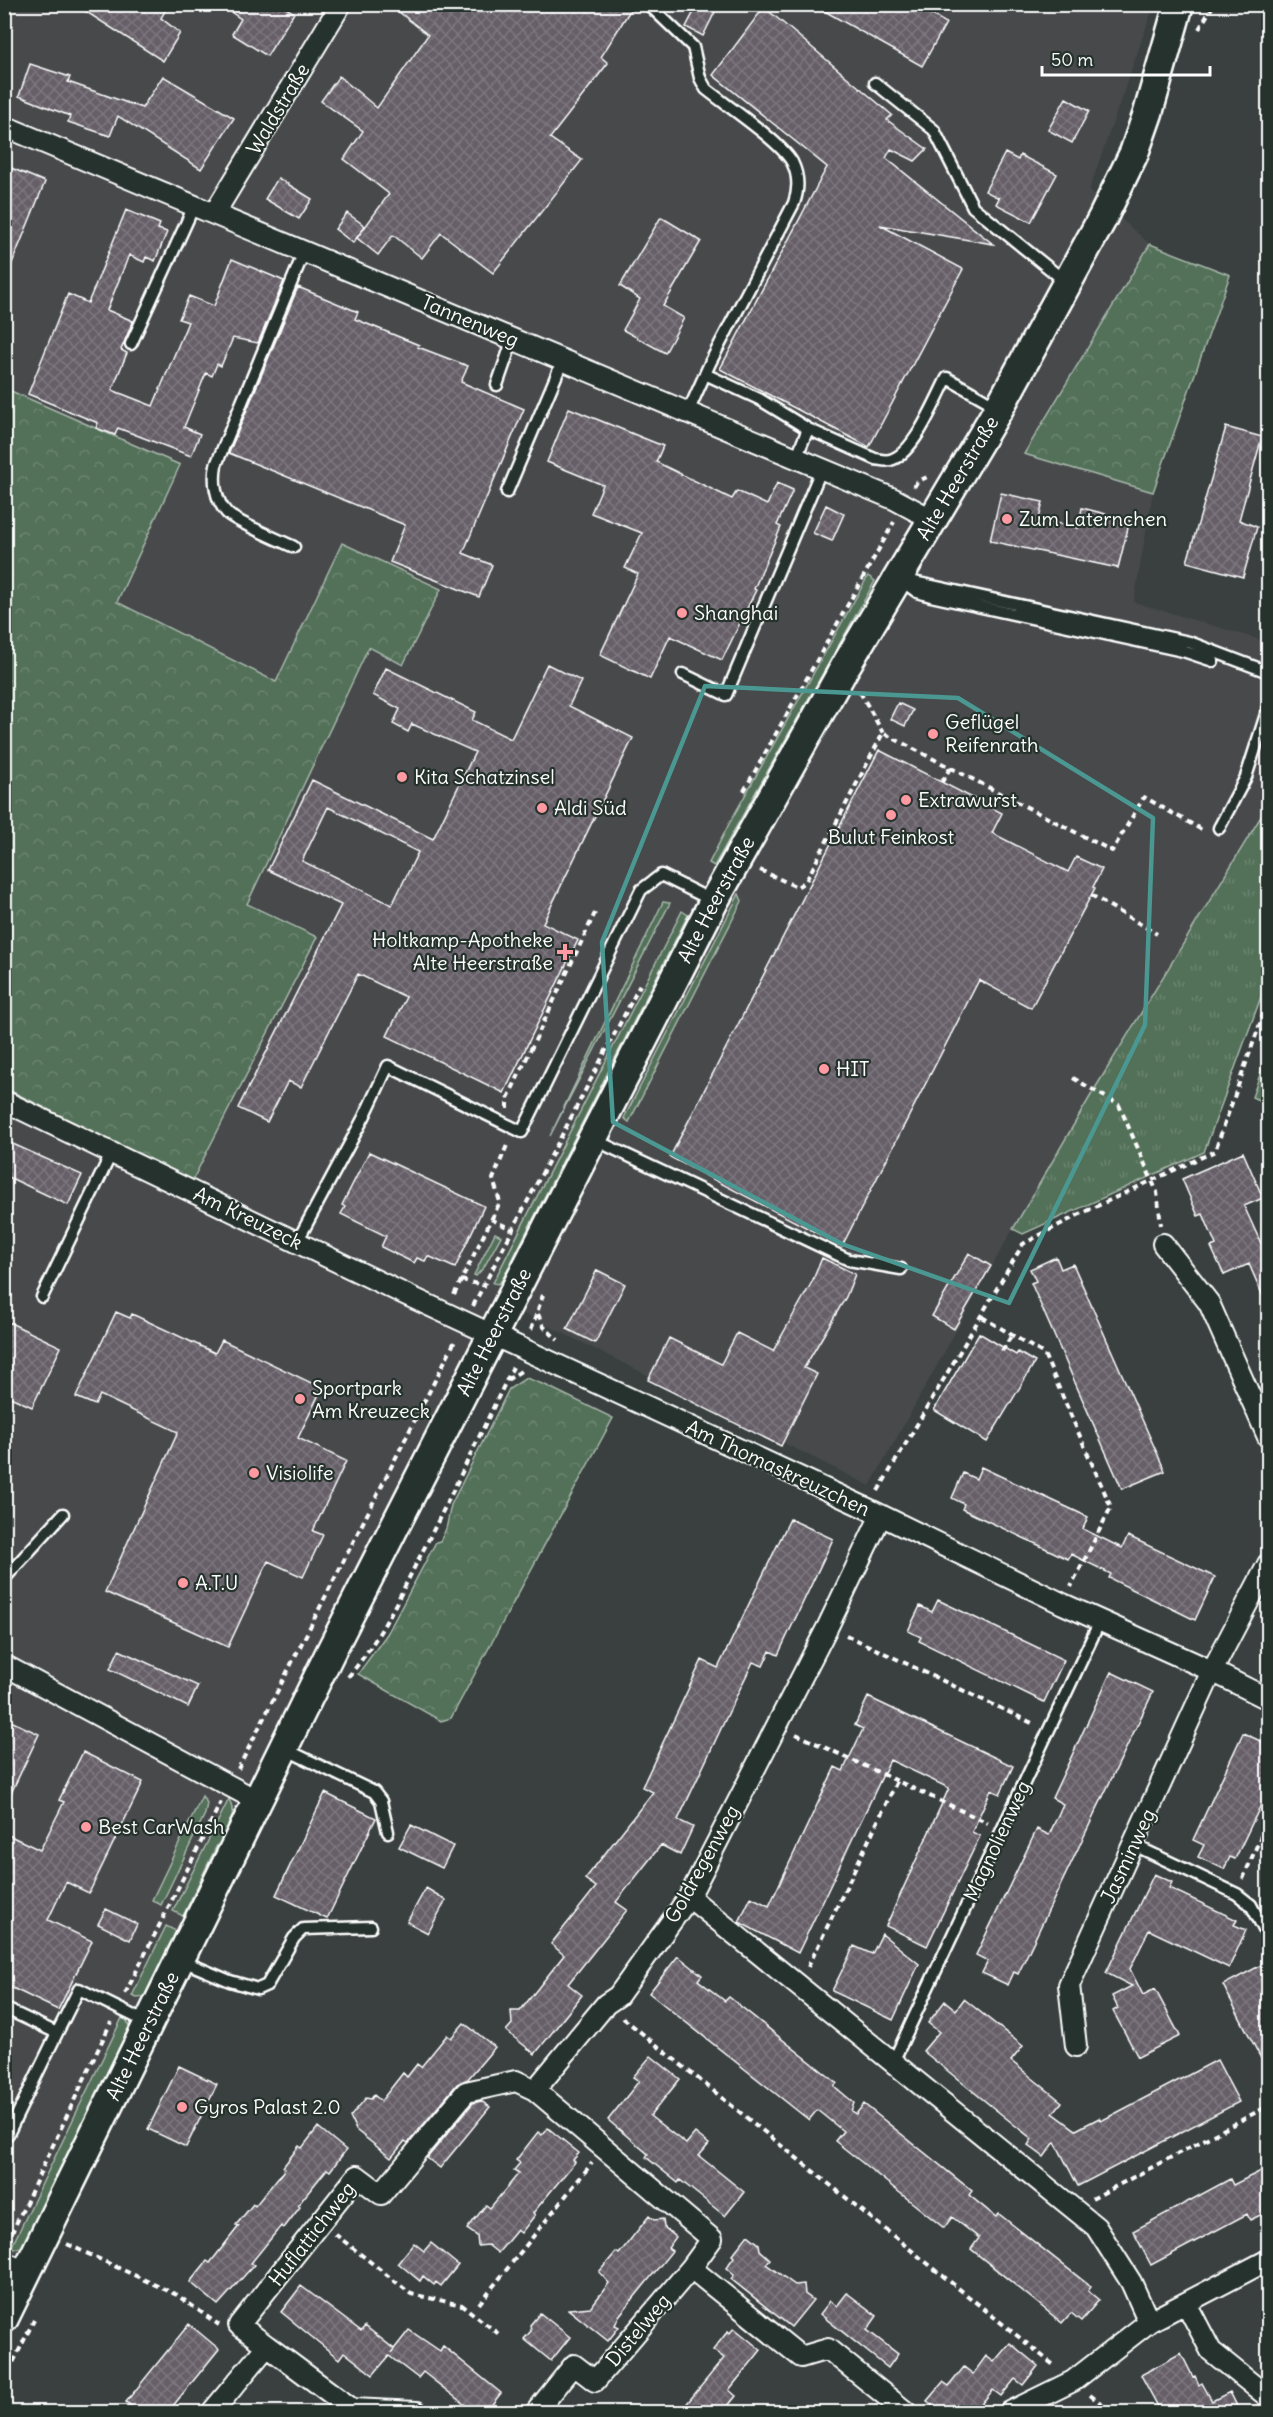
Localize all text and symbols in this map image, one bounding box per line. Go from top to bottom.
scale bar [1042,39,1210,77]
text: 50 m [1051,48,1093,71]
street label: Waldstraße [241,59,315,159]
street label: Tannenweg [418,289,523,352]
street label: Alte Heerstraße [910,411,1004,544]
place label: Zum Laternchen [1019,506,1167,531]
marker: Zum Laternchen [1000,512,1014,526]
place label: Shanghai [694,600,778,625]
marker: Shanghai [675,606,689,620]
place label: Geflügel Reifenrath [945,709,1039,757]
marker: Geflügel Reifenrath [926,727,940,741]
place label: Kita Schatzinsel [414,764,555,789]
marker: Kita Schatzinsel [395,770,409,784]
place label: Extrawurst [918,787,1017,812]
marker: Extrawurst [899,793,913,807]
place label: Aldi Süd [554,795,627,820]
marker: Aldi Süd [535,801,549,815]
marker: Bulut Feinkost [884,808,898,822]
place label: Bulut Feinkost [828,824,955,849]
street label: Alte Heerstraße [671,832,760,967]
place label: Holtkamp-Apotheke Alte Heerstraße [372,927,553,975]
marker: Holtkamp-Apotheke Alte Heerstraße [558,945,572,959]
place label: HIT [836,1056,870,1081]
marker: HIT [817,1062,831,1076]
street label: Am Kreuzeck [190,1180,307,1255]
street label: Alte Heerstraße [450,1264,536,1400]
place label: Sportpark Am Kreuzeck [312,1375,430,1423]
marker: Sportpark Am Kreuzeck [293,1392,307,1406]
street label: Am Thomaskreuzchen [682,1414,874,1521]
place label: Visiolife [266,1460,334,1485]
marker: Visiolife [247,1466,261,1480]
place label: A.T.U [195,1570,238,1595]
marker: A.T.U [176,1576,190,1590]
street label: Magnolienweg [958,1776,1035,1905]
street label: Goldregenweg [659,1800,744,1927]
street label: Jasminweg [1095,1804,1160,1907]
place label: Best CarWash [98,1814,225,1839]
marker: Best CarWash [79,1820,93,1834]
street label: Alte Heerstraße [100,1967,184,2104]
place label: Gyros Palast 2.0 [194,2094,341,2119]
marker: Gyros Palast 2.0 [175,2100,189,2114]
street label: Huflattichweg [263,2176,360,2291]
street label: Distelweg [600,2288,675,2371]

